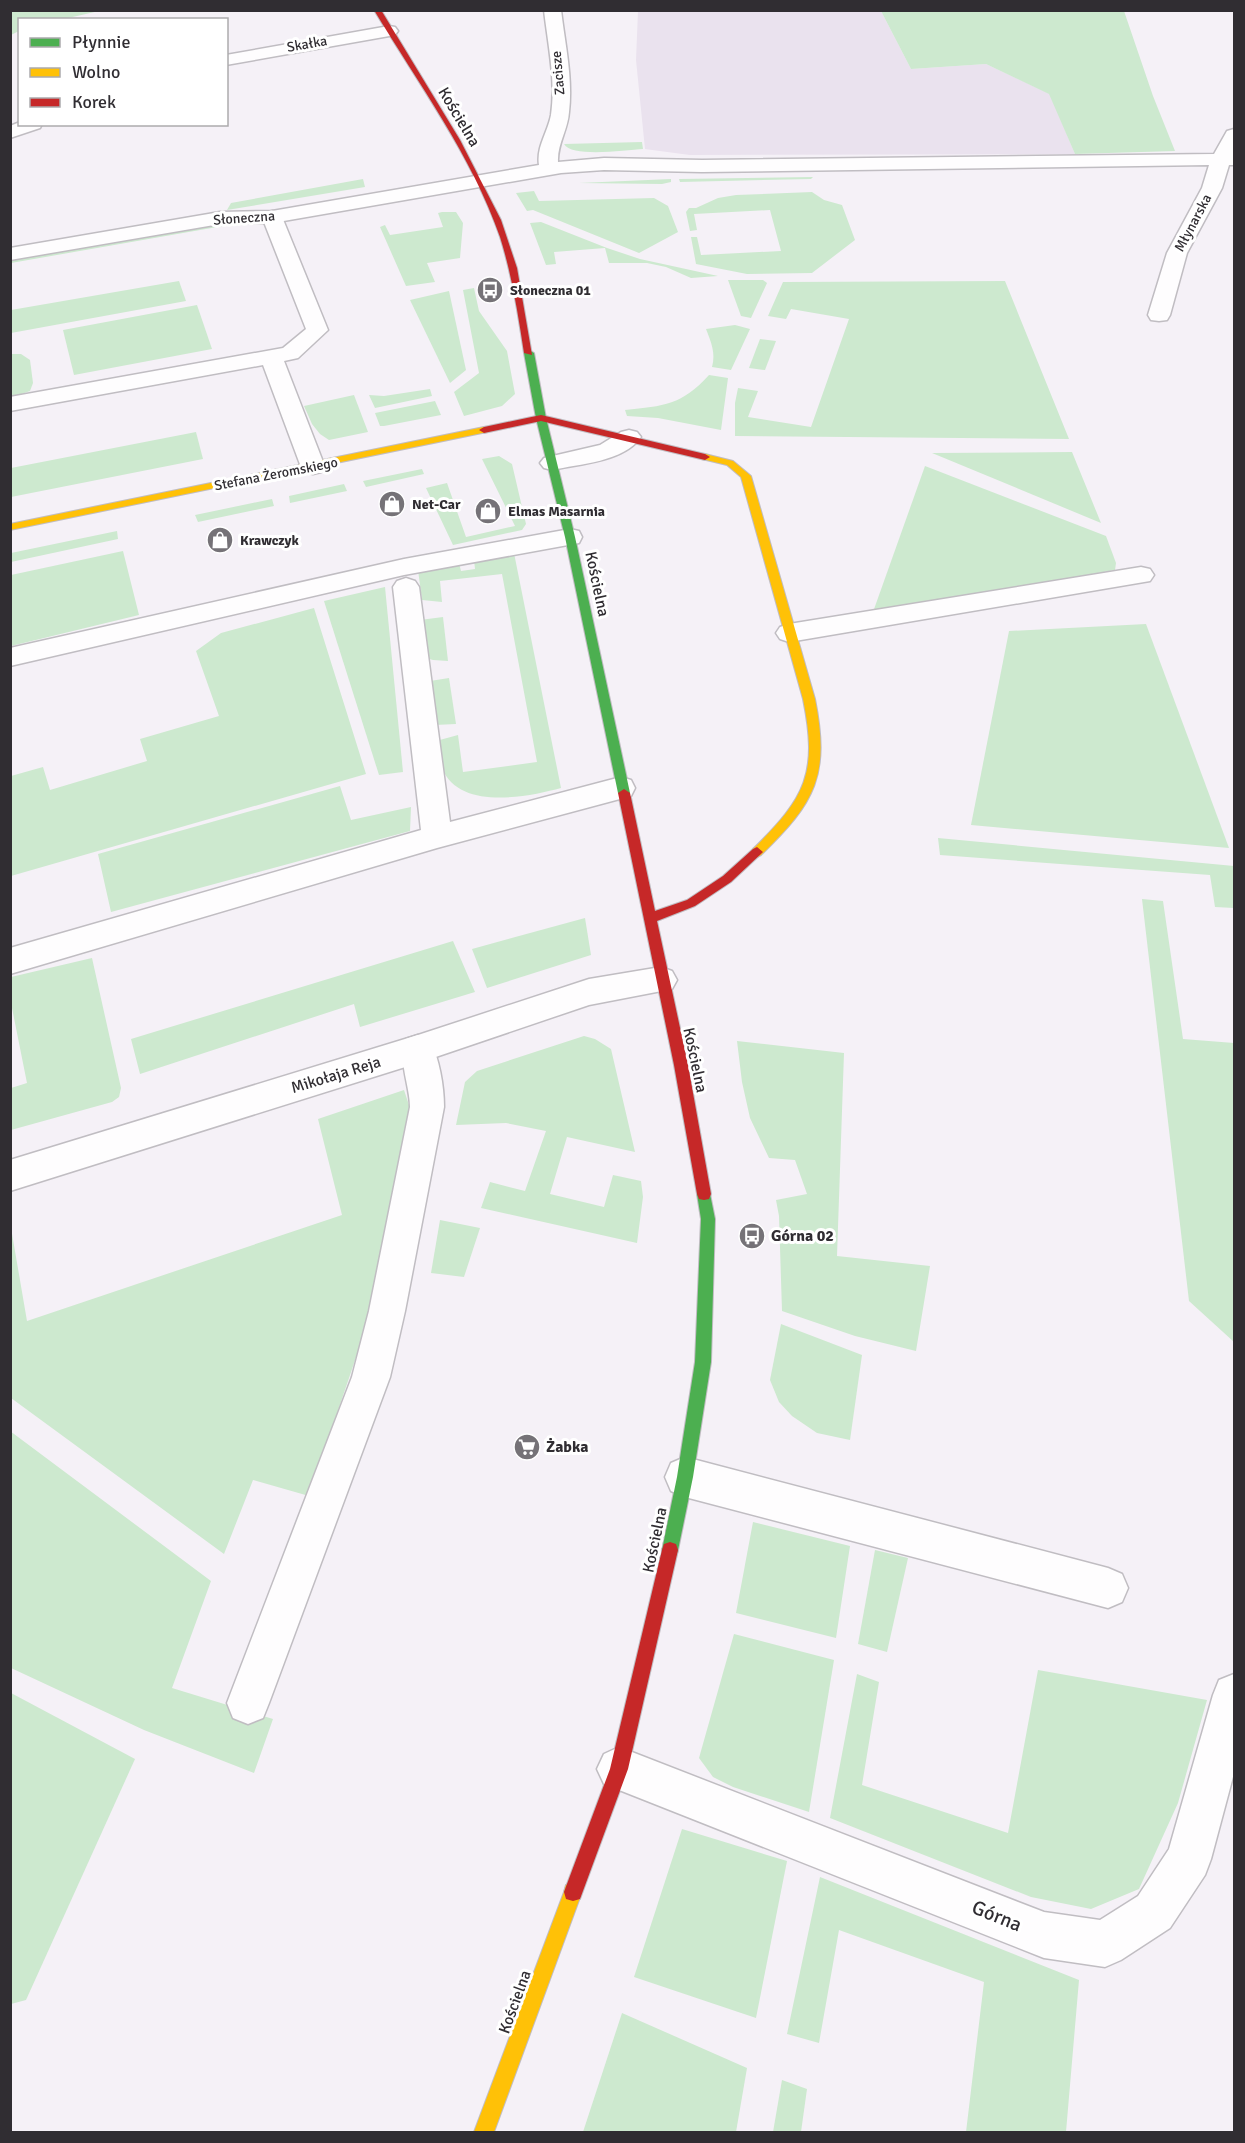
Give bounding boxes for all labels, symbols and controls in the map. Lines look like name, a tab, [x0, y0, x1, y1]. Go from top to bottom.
legend	[18, 18, 228, 126]
text: Płynnie	[72, 31, 130, 53]
street label: Skałka	[285, 32, 329, 56]
street label: Zacisze	[548, 50, 568, 96]
text: Wolno	[72, 61, 120, 83]
street label: Kościelna	[433, 83, 485, 151]
text: Korek	[72, 91, 116, 113]
street label: Młynarska	[1171, 191, 1215, 255]
street label: Słoneczna	[212, 207, 276, 229]
bus stop icon: Słoneczna 01	[475, 275, 505, 305]
place label: Słoneczna 01	[510, 282, 591, 299]
street label: Stefana Żeromskiego	[213, 454, 339, 494]
shop icon: Net-Car	[377, 489, 407, 519]
place label: Net-Car	[412, 496, 461, 513]
shop icon: Elmas Masarnia	[473, 496, 503, 526]
place label: Elmas Masarnia	[508, 503, 605, 520]
shop icon: Krawczyk	[205, 525, 235, 555]
place label: Krawczyk	[240, 532, 300, 549]
street label: Kościelna	[580, 550, 614, 618]
street label: Kościelna	[678, 1026, 712, 1094]
street label: Mikołaja Reja	[289, 1052, 383, 1098]
bus stop icon: Górna 02	[737, 1221, 767, 1251]
place label: Górna 02	[771, 1226, 834, 1246]
supermarket icon: Żabka	[512, 1432, 542, 1462]
place label: Żabka	[546, 1437, 588, 1457]
street label: Kościelna	[638, 1506, 672, 1574]
street label: Górna	[968, 1895, 1026, 1937]
street label: Kościelna	[494, 1967, 536, 2037]

